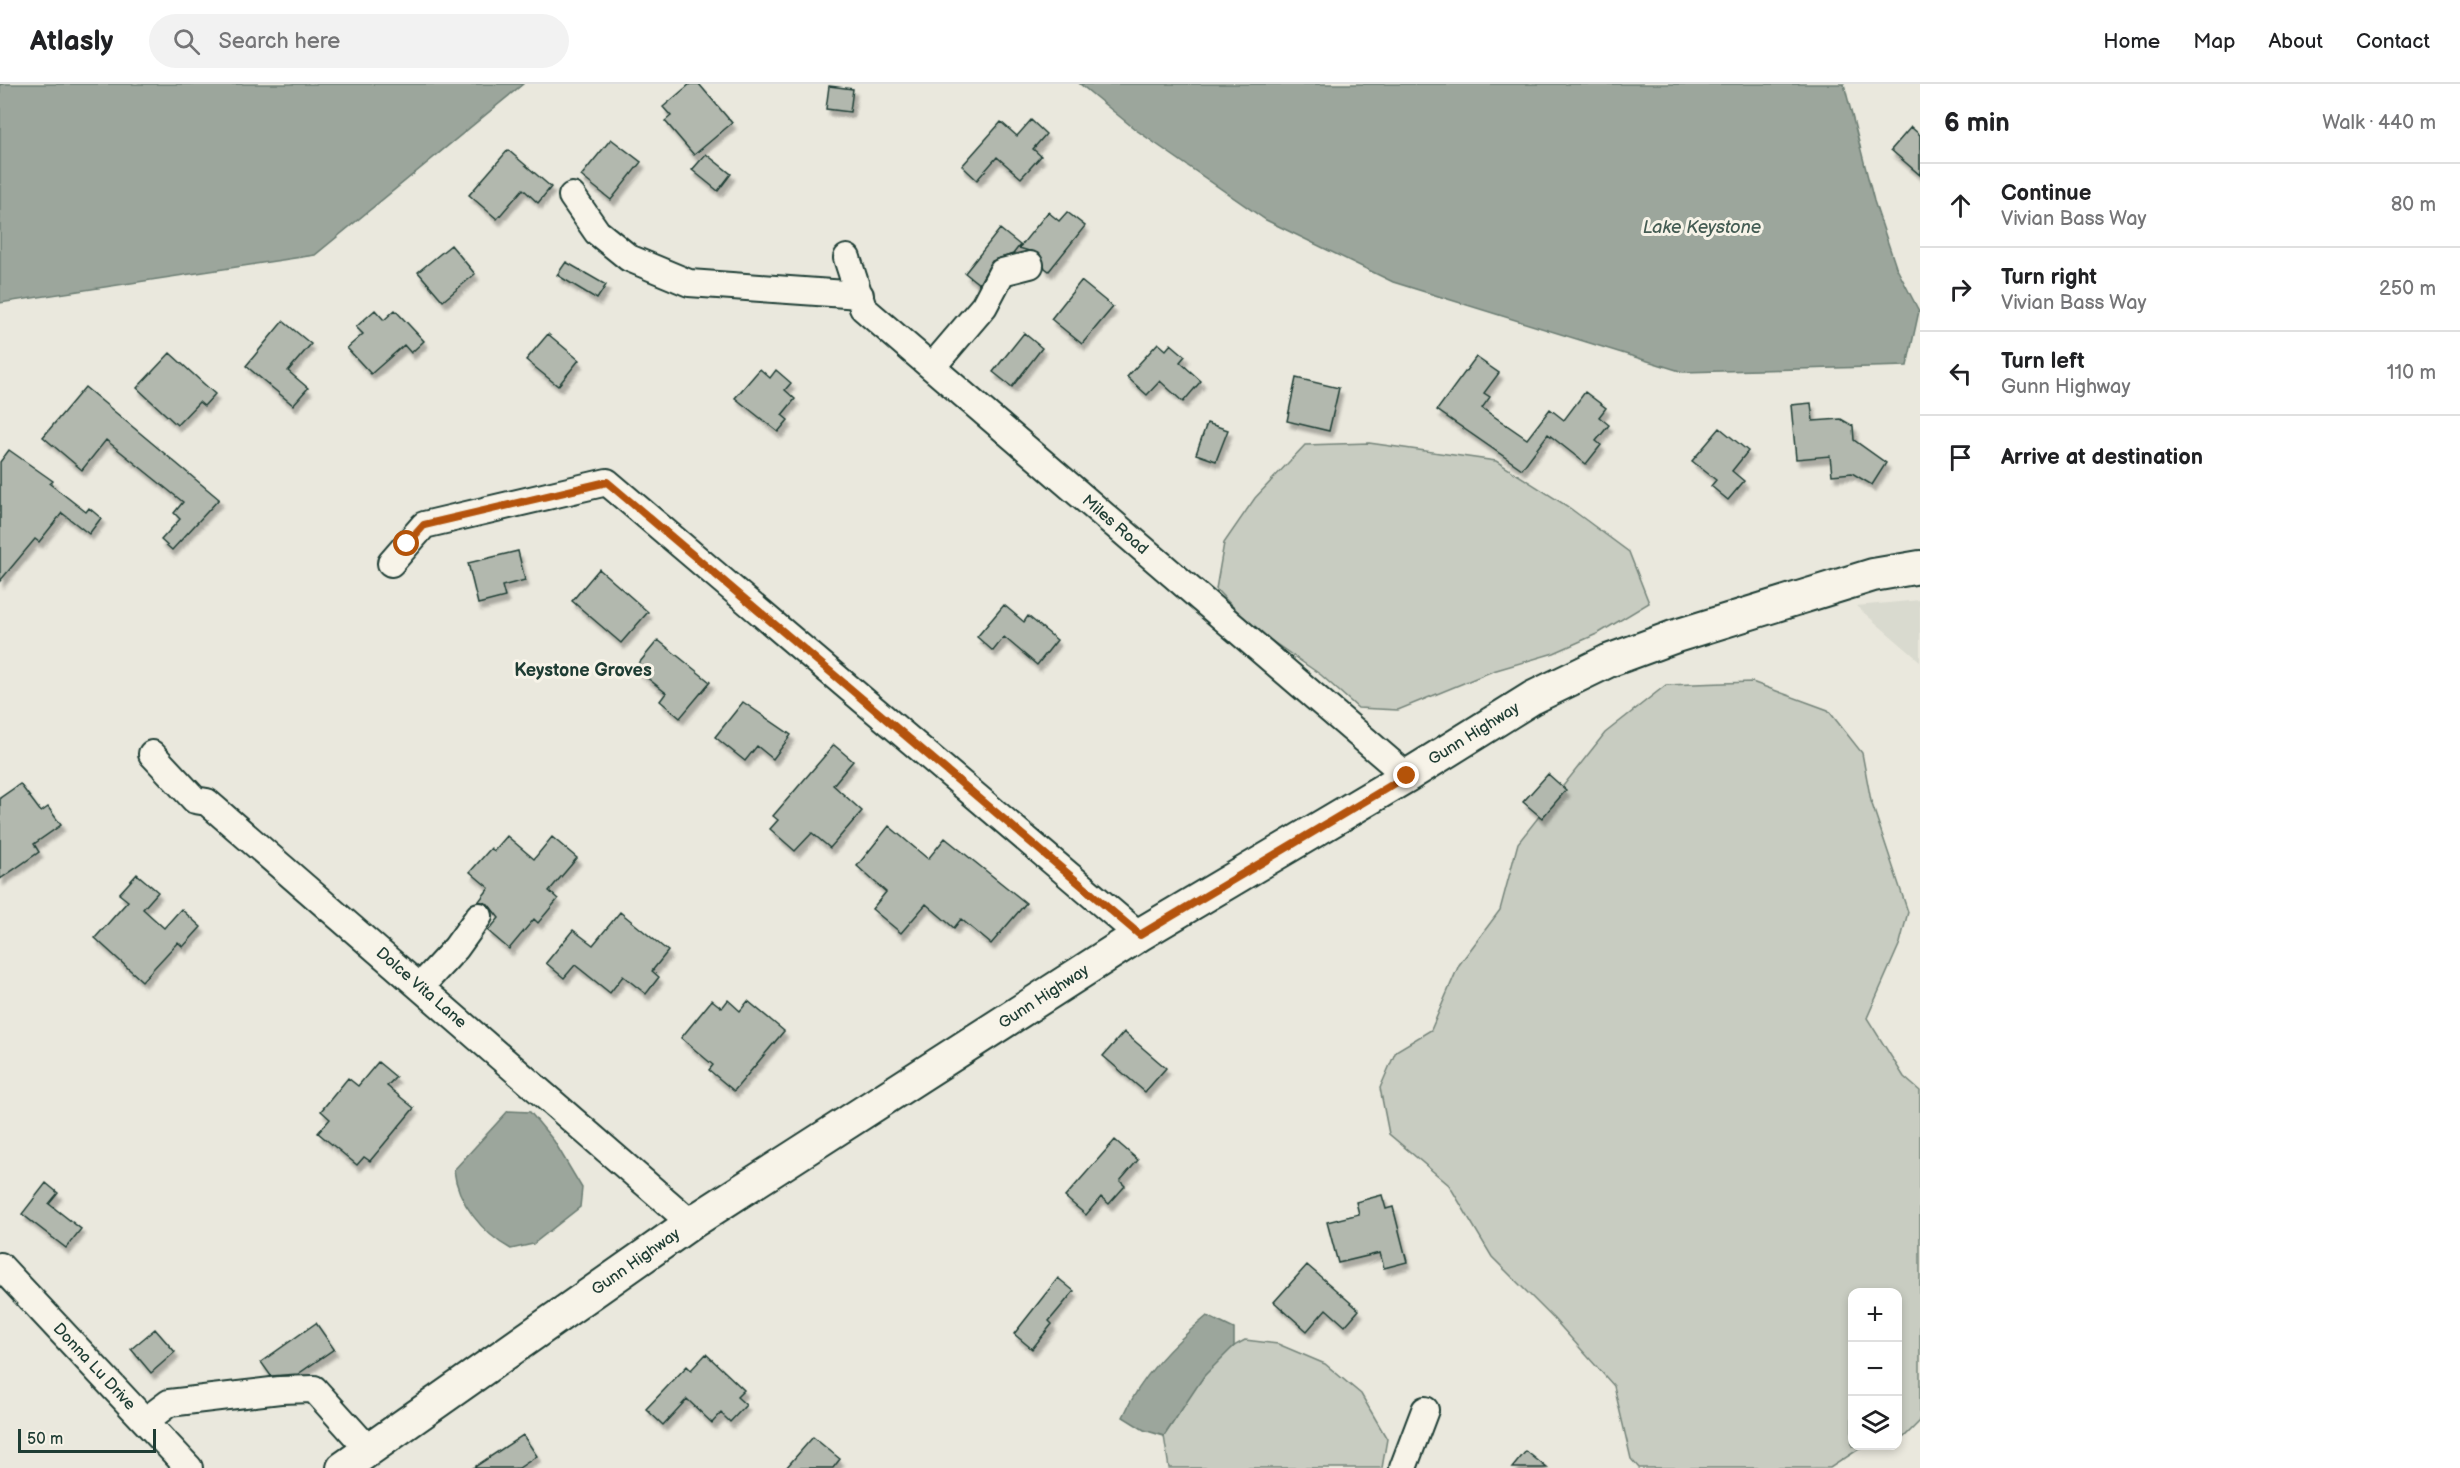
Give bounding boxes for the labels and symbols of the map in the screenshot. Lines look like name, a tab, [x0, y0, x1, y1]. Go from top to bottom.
water label: Lake Keystone	[1643, 217, 1761, 238]
street label: Miles Road	[1078, 491, 1152, 559]
route start	[393, 530, 419, 556]
district label: Keystone Groves	[514, 660, 652, 681]
street label: Gunn Highway	[1425, 698, 1524, 770]
route end	[1393, 762, 1419, 788]
street label: Dolce Vita Lane	[372, 944, 470, 1033]
street label: Gunn Highway	[995, 960, 1093, 1033]
street label: Gunn Highway	[588, 1224, 684, 1299]
street label: Donna Lu Drive	[49, 1320, 139, 1415]
scale bar	[18, 1426, 156, 1454]

